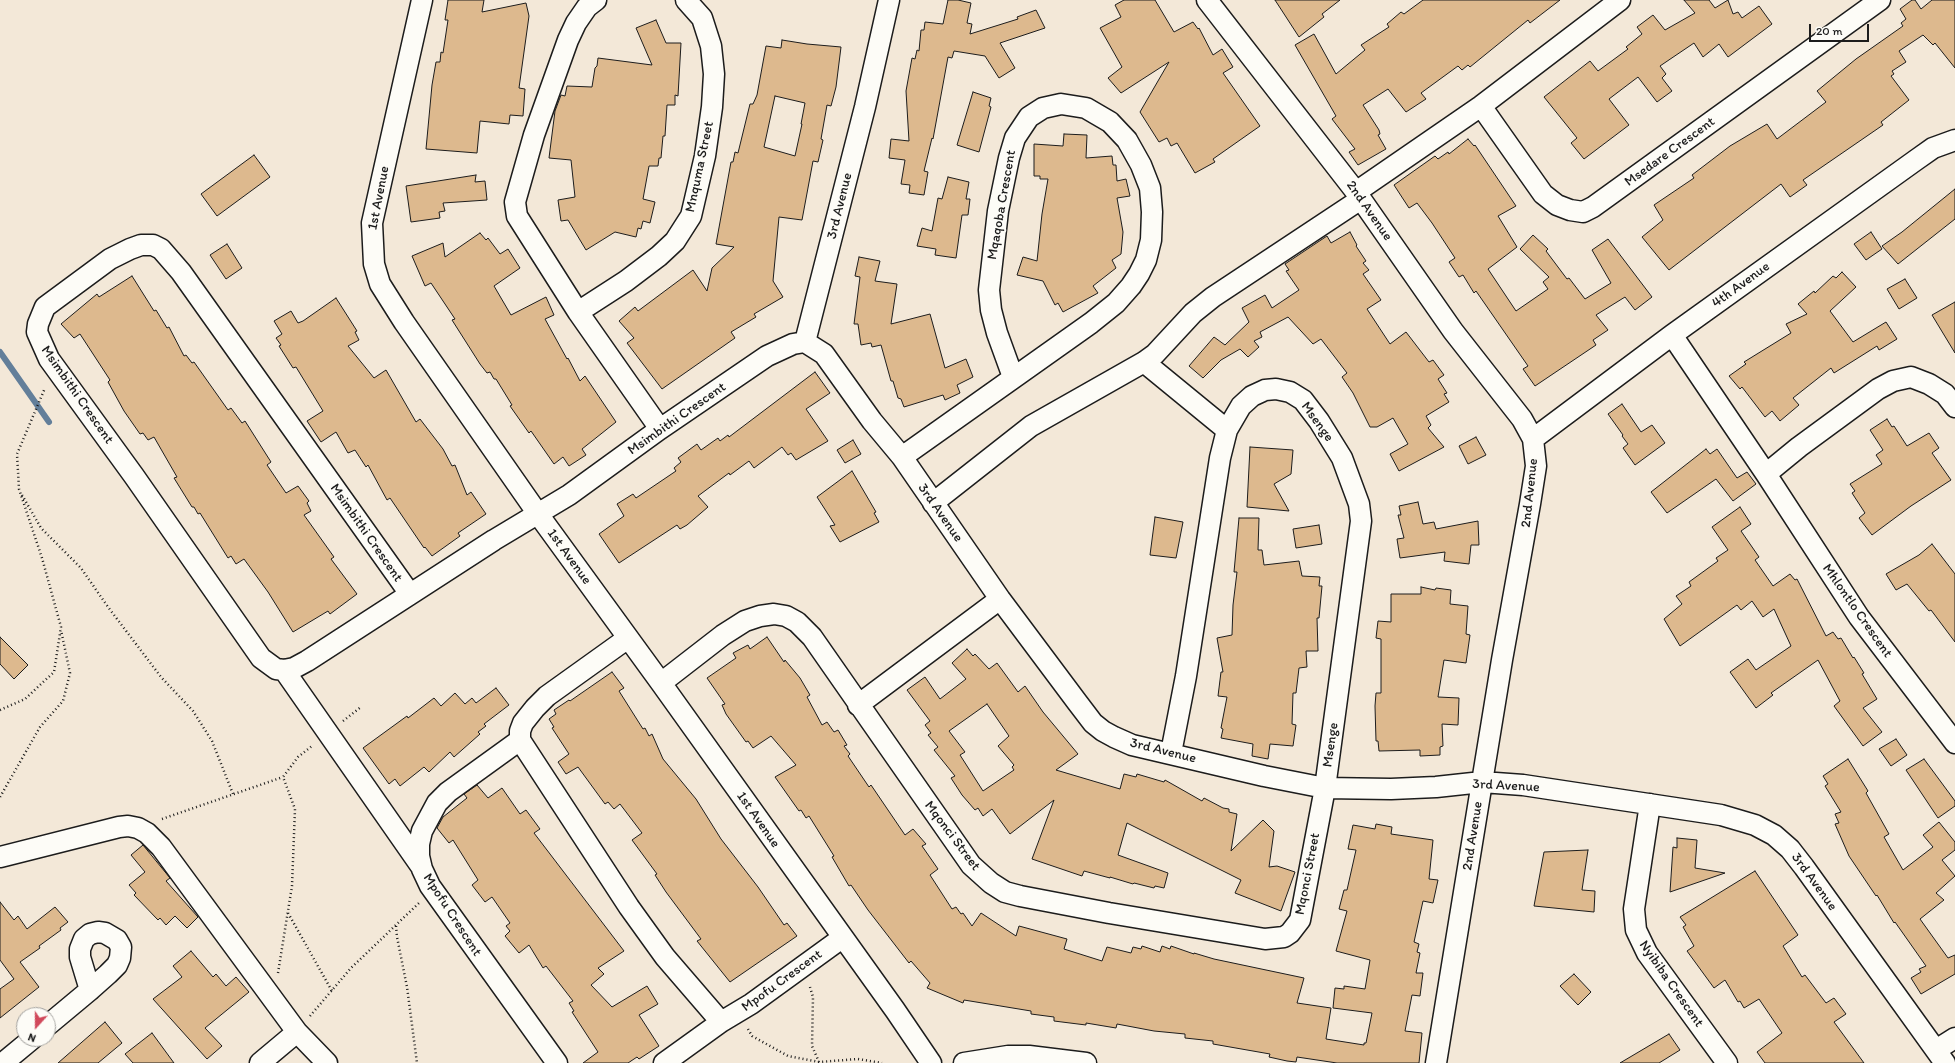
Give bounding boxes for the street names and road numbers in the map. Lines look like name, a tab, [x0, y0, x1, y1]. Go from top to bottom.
street label: Msedare Crescent	[1622, 114, 1718, 190]
street label: Mnquma Street	[682, 120, 718, 214]
street label: Mqaqoba Crescent	[984, 149, 1020, 261]
street label: 1st Avenue	[365, 165, 393, 231]
street label: 3rd Avenue	[824, 171, 856, 241]
street label: 2nd Avenue	[1342, 178, 1396, 244]
street label: 4th Avenue	[1709, 258, 1773, 312]
street label: Msimbithi Crescent	[37, 343, 117, 447]
street label: Msimbithi Crescent	[625, 379, 729, 459]
street label: Msenge	[1297, 399, 1337, 445]
street label: 2nd Avenue	[1518, 457, 1542, 529]
street label: 3rd Avenue	[914, 480, 966, 546]
street label: Msimbithi Crescent	[326, 481, 406, 585]
street label: 1st Avenue	[543, 526, 595, 588]
street label: Mhlontlo Crescent	[1818, 561, 1896, 661]
street label: Msenge	[1320, 721, 1342, 769]
street label: 3rd Avenue	[1128, 735, 1198, 767]
street label: 3rd Avenue	[1472, 776, 1540, 796]
street label: 1st Avenue	[733, 789, 783, 851]
street label: Mqonci Street	[920, 798, 984, 874]
street label: 2nd Avenue	[1459, 800, 1487, 872]
street label: Mqonci Street	[1292, 832, 1324, 916]
street label: 3rd Avenue	[1787, 850, 1841, 914]
street label: Mpofu Crescent	[419, 870, 485, 960]
street label: Nyibiba Crescent	[1635, 937, 1707, 1031]
street label: Mpofu Crescent	[738, 946, 826, 1016]

